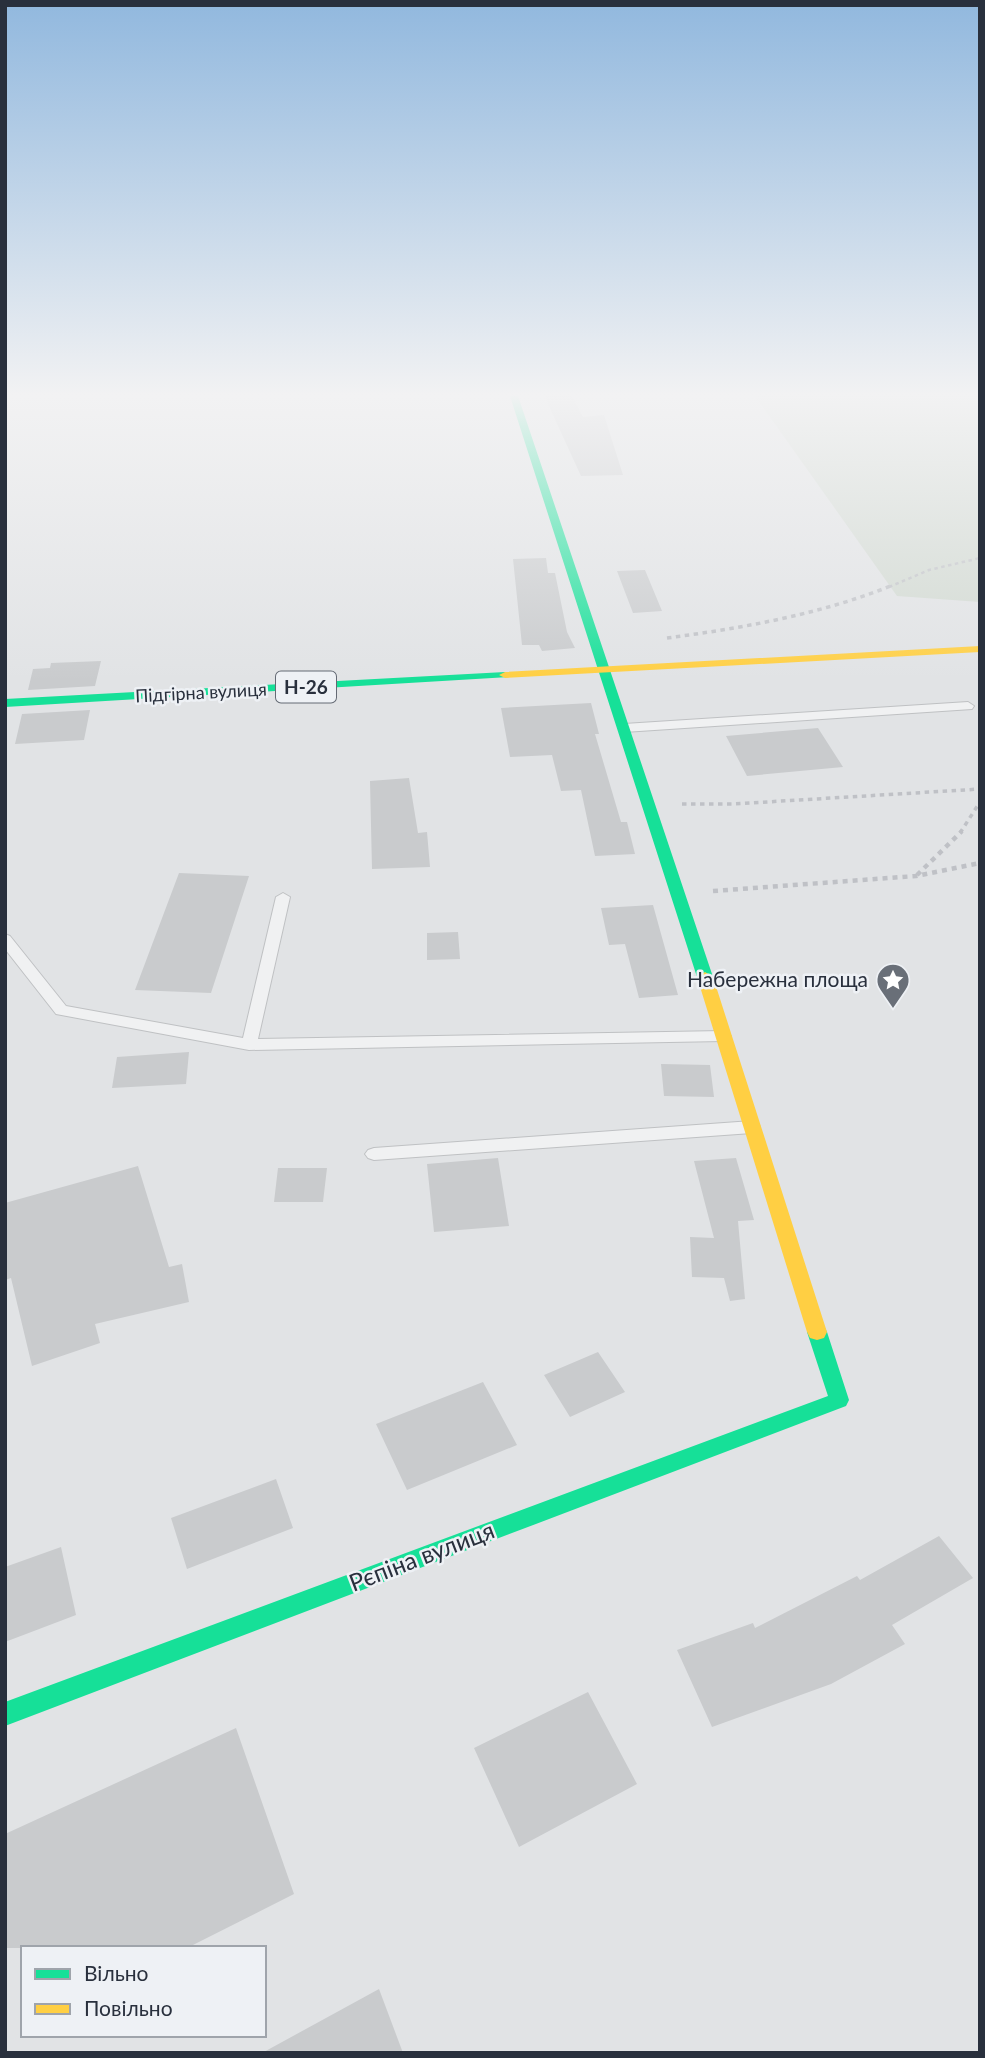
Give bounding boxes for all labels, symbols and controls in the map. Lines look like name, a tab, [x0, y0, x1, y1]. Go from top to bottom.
road number: Н-26	[276, 672, 336, 702]
street label: Підгірна вулиця	[135, 678, 267, 706]
place icon: Набережна площа	[874, 961, 912, 1010]
place label: Набережна площа	[687, 966, 868, 991]
street label: Рєпіна вулиця	[345, 1515, 498, 1597]
legend	[21, 1946, 266, 2037]
text: Вільно	[84, 1960, 149, 1985]
text: Повільно	[84, 1995, 173, 2020]

